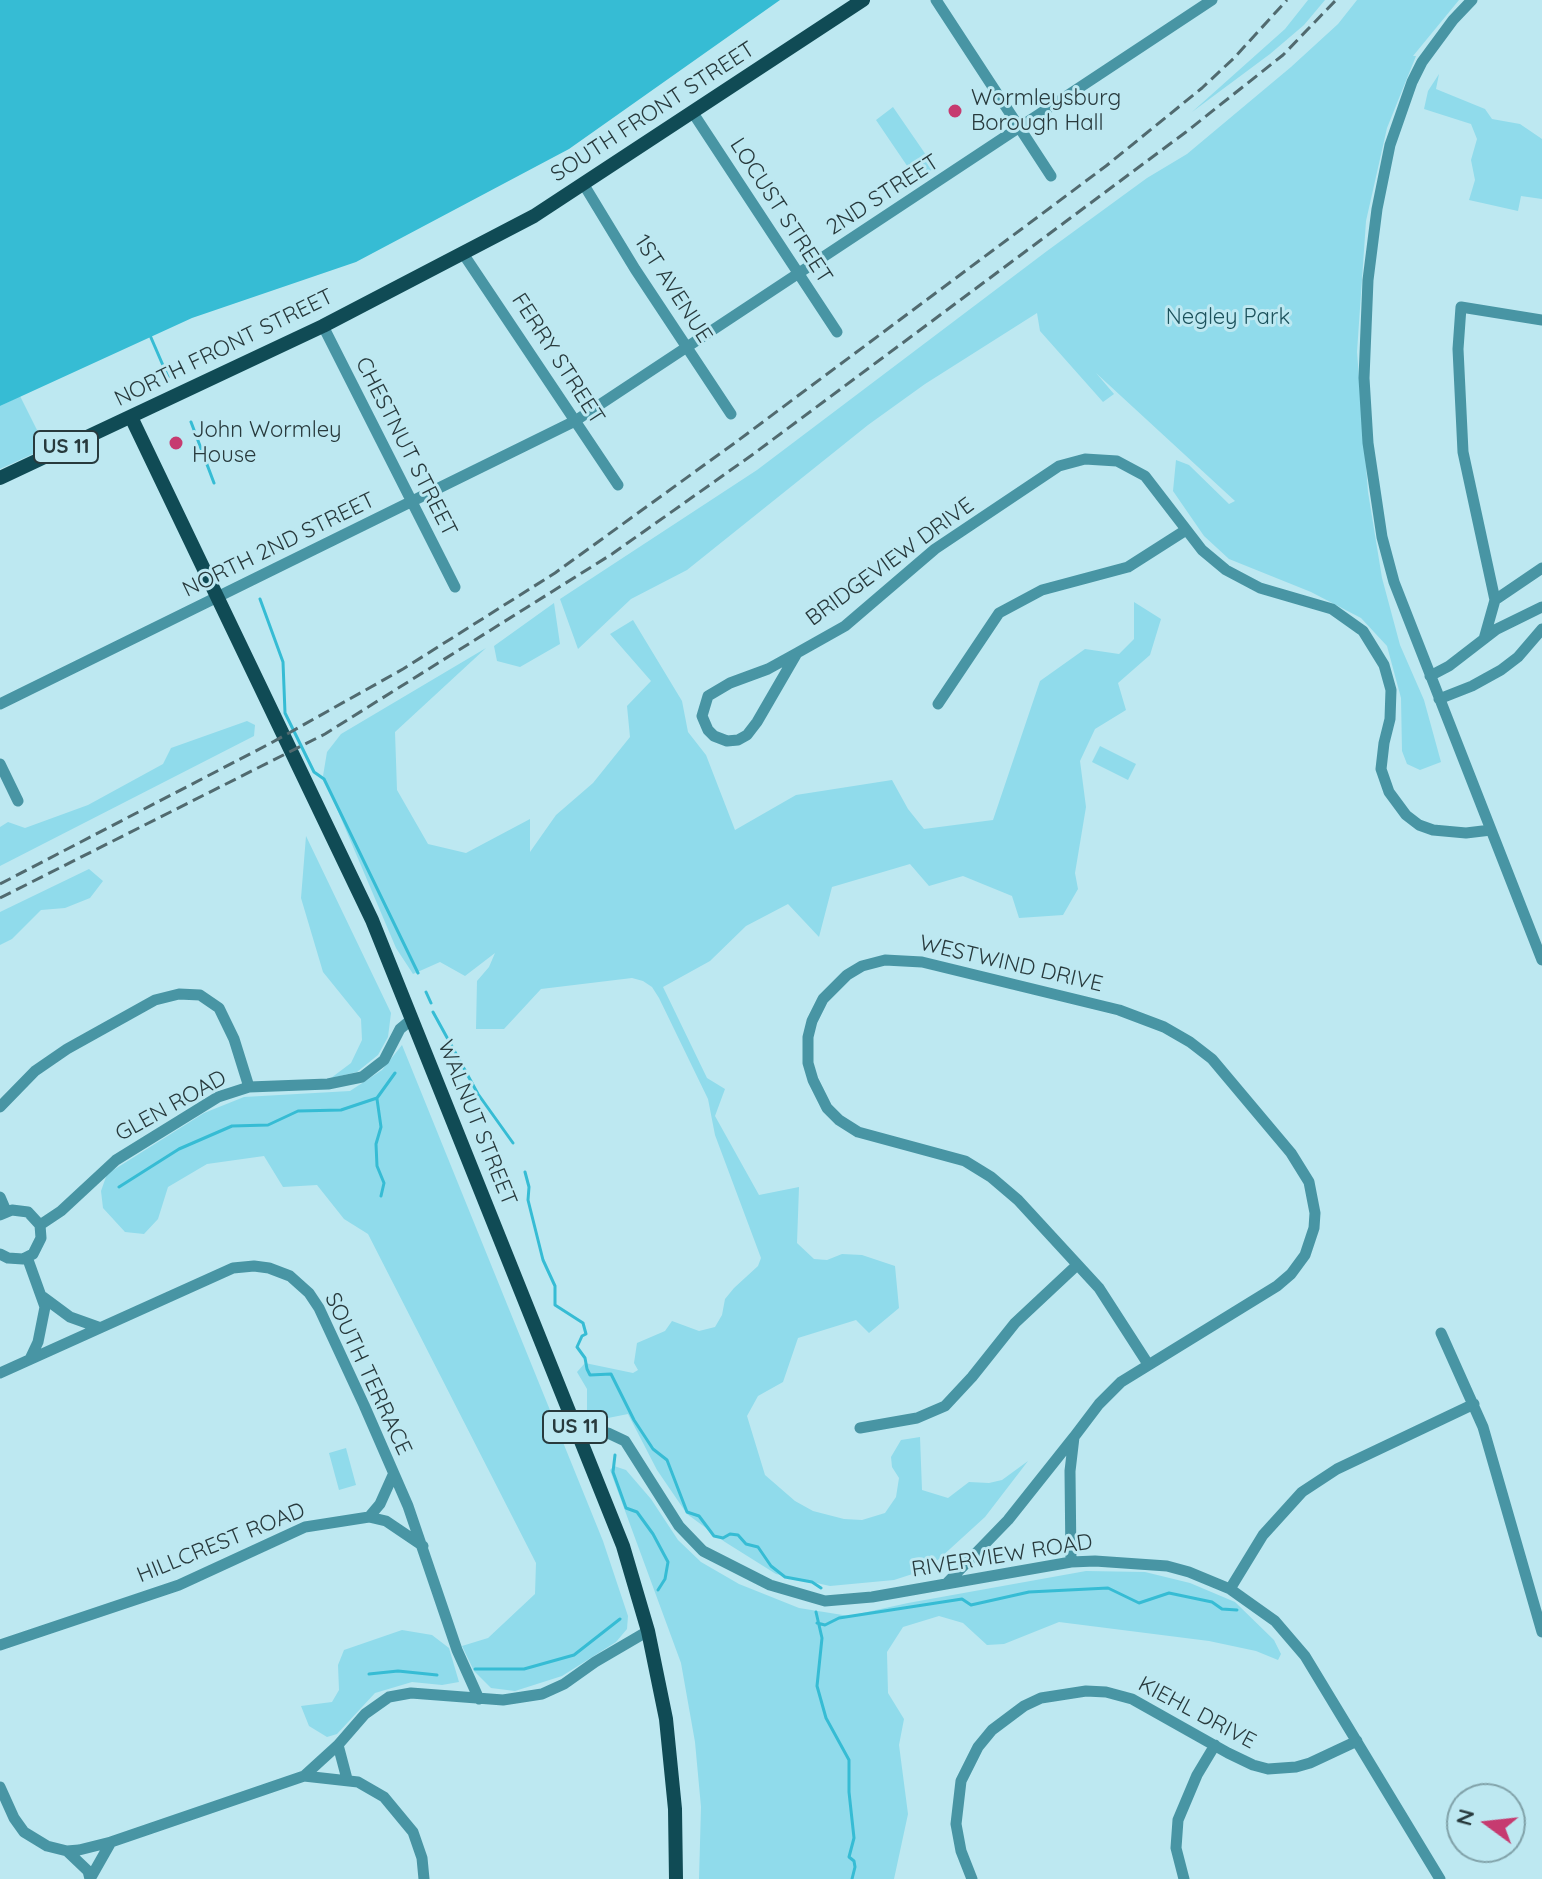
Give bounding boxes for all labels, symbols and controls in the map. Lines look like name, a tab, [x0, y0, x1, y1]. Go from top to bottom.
street label: SOUTH FRONT STREET	[546, 36, 760, 188]
place label: Wormleysburg Borough Hall	[971, 85, 1121, 136]
marker: Wormleysburg Borough Hall	[946, 102, 964, 120]
street label: LOCUST STREET	[724, 133, 838, 289]
street label: 2ND STREET	[822, 149, 944, 241]
street label: 1ST AVENUE	[628, 230, 718, 348]
street label: NORTH FRONT STREET	[110, 283, 338, 413]
street label: FERRY STREET	[506, 289, 610, 429]
park label: Negley Park	[1166, 304, 1290, 330]
street label: CHESTNUT STREET	[349, 353, 463, 541]
place label: John Wormley House	[192, 417, 341, 468]
road number: US 11	[34, 431, 98, 463]
marker: John Wormley House	[167, 434, 185, 452]
street label: NORTH 2ND STREET	[178, 487, 380, 603]
street label: BRIDGEVIEW DRIVE	[801, 492, 979, 632]
street label: WESTWIND DRIVE	[917, 930, 1105, 998]
street label: WALNUT STREET	[432, 1036, 522, 1210]
street label: GLEN ROAD	[111, 1065, 231, 1147]
street label: SOUTH TERRACE	[319, 1289, 417, 1459]
road number: US 11	[543, 1411, 607, 1443]
street label: HILLCREST ROAD	[133, 1497, 309, 1589]
street label: RIVERVIEW ROAD	[910, 1529, 1094, 1583]
street label: KIEHL DRIVE	[1134, 1671, 1260, 1755]
north arrow	[1446, 1783, 1526, 1863]
text: N	[1449, 1806, 1480, 1829]

